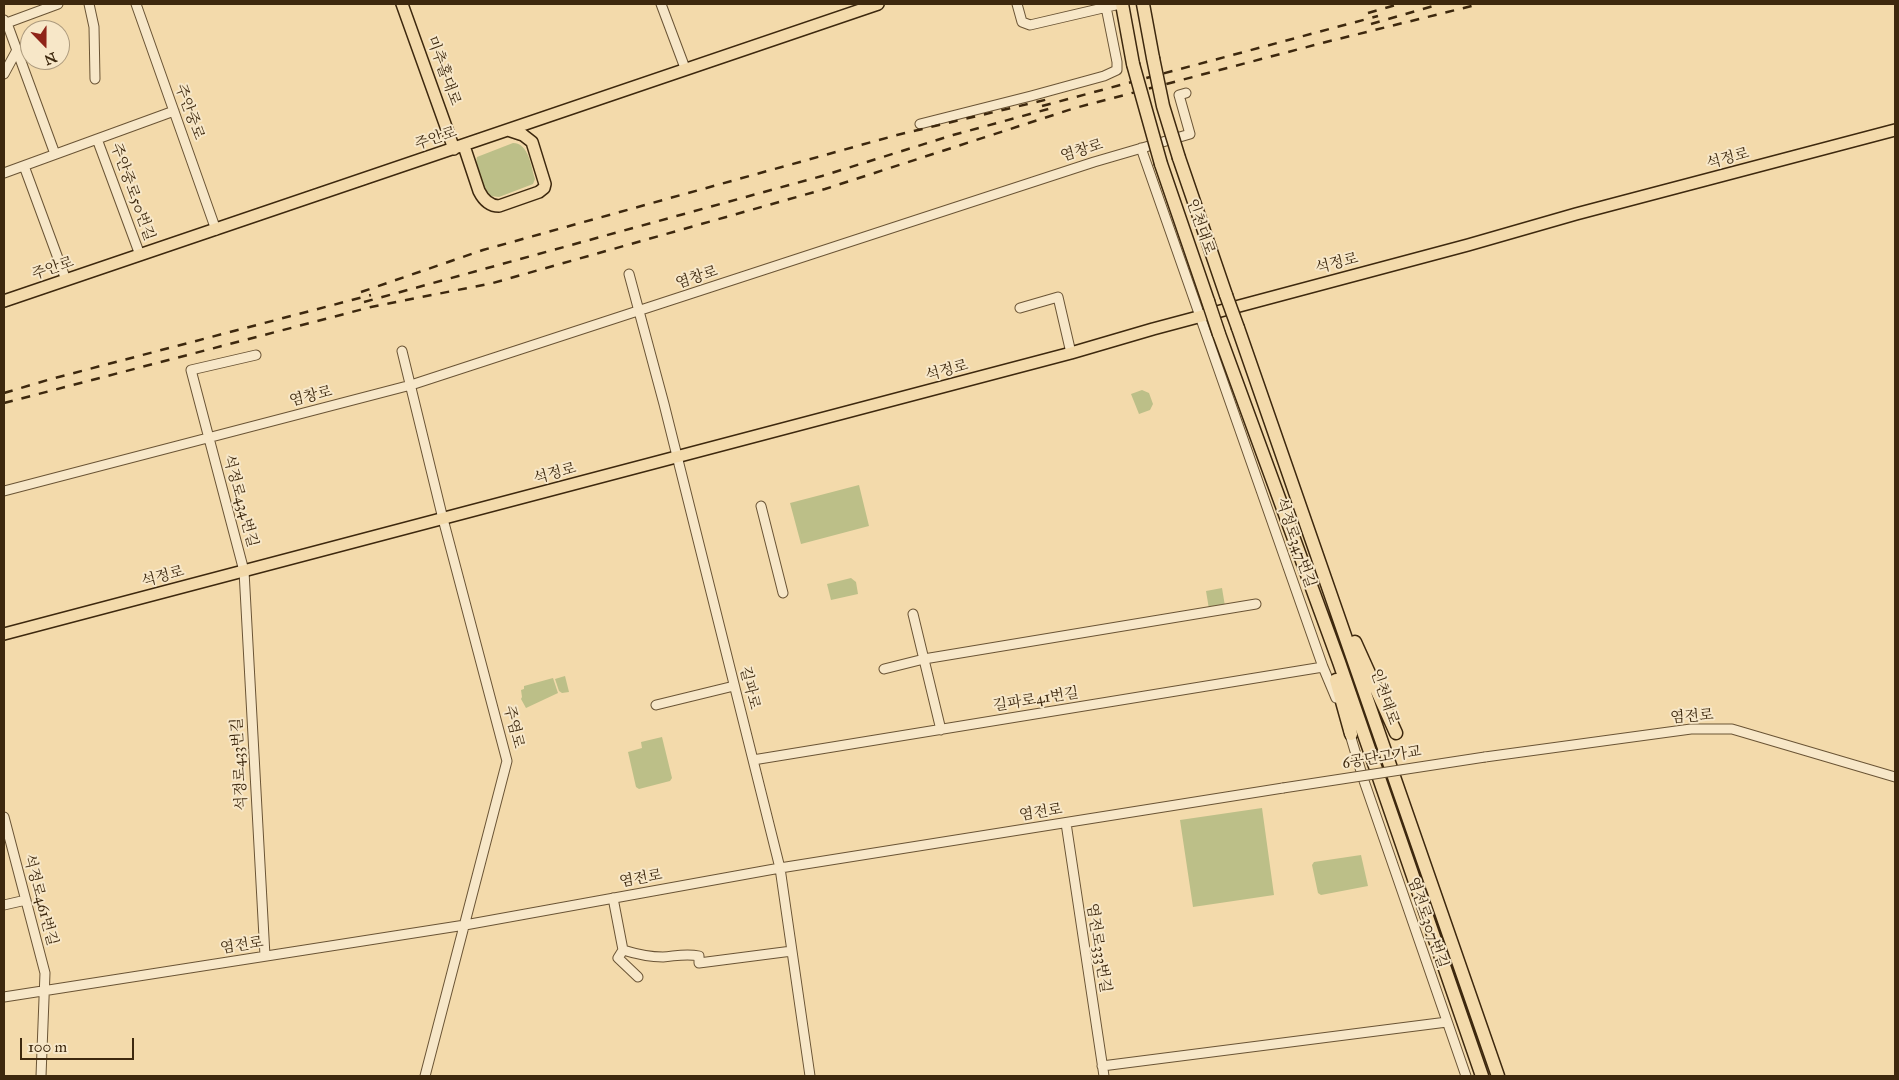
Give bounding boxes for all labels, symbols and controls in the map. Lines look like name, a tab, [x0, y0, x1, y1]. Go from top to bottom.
north arrow	[20, 20, 70, 70]
street label: 미추홀대로	[422, 34, 464, 108]
text: N	[42, 48, 59, 69]
street label: 주안중로	[171, 82, 207, 142]
street label: 주안로	[413, 123, 459, 155]
street label: 염창로	[1059, 136, 1105, 166]
street label: 주안중로50번길	[106, 141, 158, 243]
street label: 석정로	[1705, 145, 1751, 173]
street label: 인천대로	[1182, 197, 1218, 257]
street label: 석정로	[1314, 250, 1360, 278]
street label: 주안로	[30, 253, 76, 285]
street label: 염창로	[674, 263, 720, 293]
street label: 석정로	[924, 357, 970, 385]
street label: 염창로	[288, 383, 334, 411]
street label: 석정로434번길	[219, 453, 261, 549]
street label: 석정로	[532, 460, 578, 488]
street label: 석정로347번길	[1271, 496, 1319, 590]
street label: 석정로	[140, 563, 186, 591]
street label: 길파로	[735, 665, 763, 711]
street label: 인천대로	[1366, 667, 1402, 727]
street label: 길파로41번길	[992, 684, 1080, 716]
street label: 주염로	[499, 704, 527, 750]
street label: 염전로	[1670, 707, 1714, 727]
street label: 석정로433번길	[229, 717, 251, 811]
street label: 6공단고가교	[1341, 743, 1423, 773]
street label: 염전로	[1018, 801, 1064, 825]
street label: 석정로461번길	[19, 852, 61, 948]
street label: 염전로	[618, 866, 664, 892]
street label: 염전로307번길	[1403, 875, 1451, 971]
street label: 염전로333번길	[1082, 902, 1114, 994]
street label: 염전로	[219, 934, 265, 958]
scale bar	[22, 1028, 136, 1060]
text: 100 m	[28, 1038, 67, 1056]

